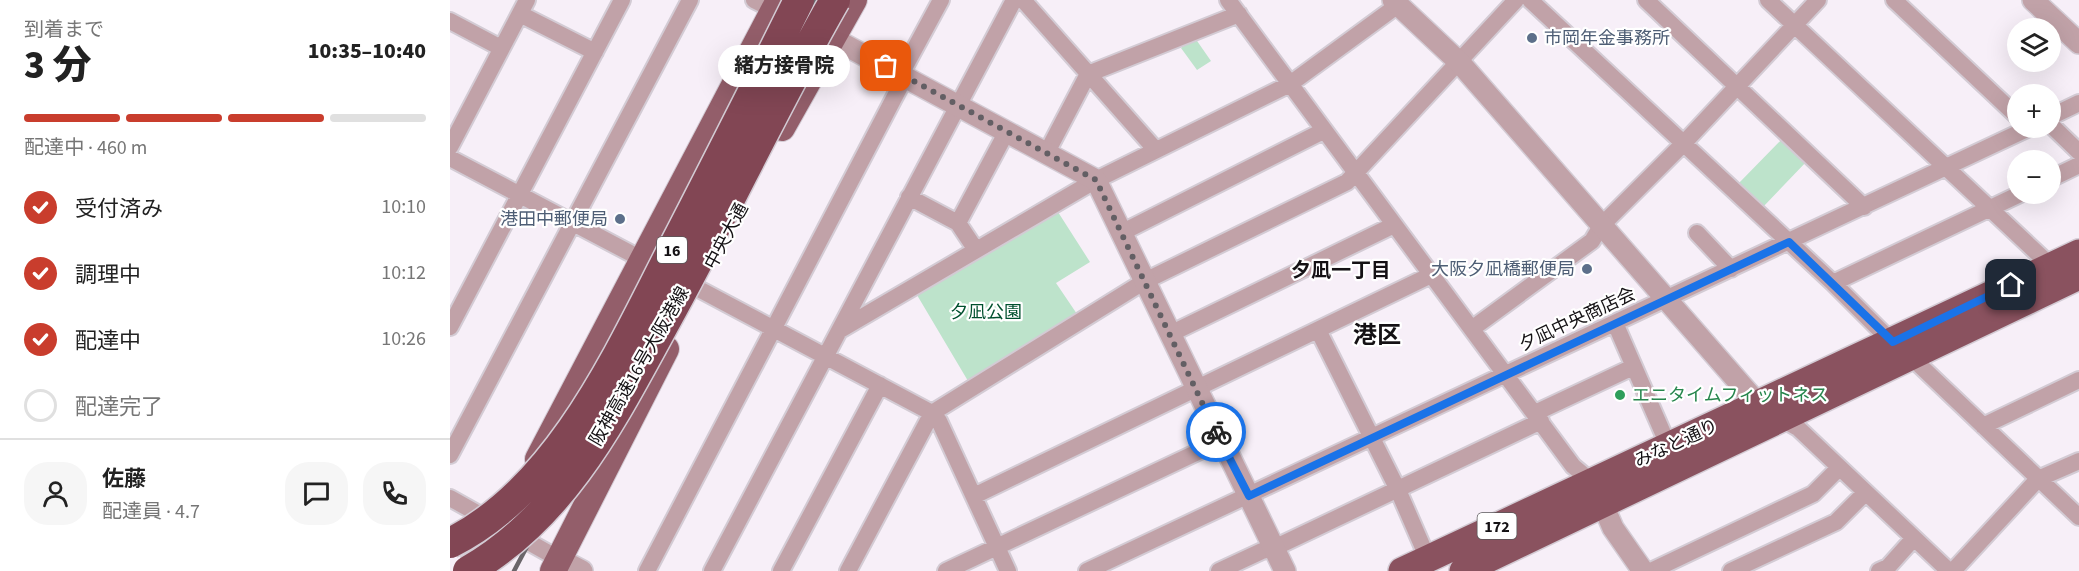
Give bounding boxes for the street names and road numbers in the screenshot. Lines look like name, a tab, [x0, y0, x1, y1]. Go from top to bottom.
street label: 中央大通	[699, 199, 754, 274]
road number: 16	[657, 237, 687, 263]
street label: 夕凪中央商店会	[1515, 281, 1640, 357]
street label: 阪神高速16号大阪港線	[584, 282, 695, 450]
street label: みなと通り	[1630, 413, 1722, 474]
road number: 172	[1478, 513, 1516, 539]

